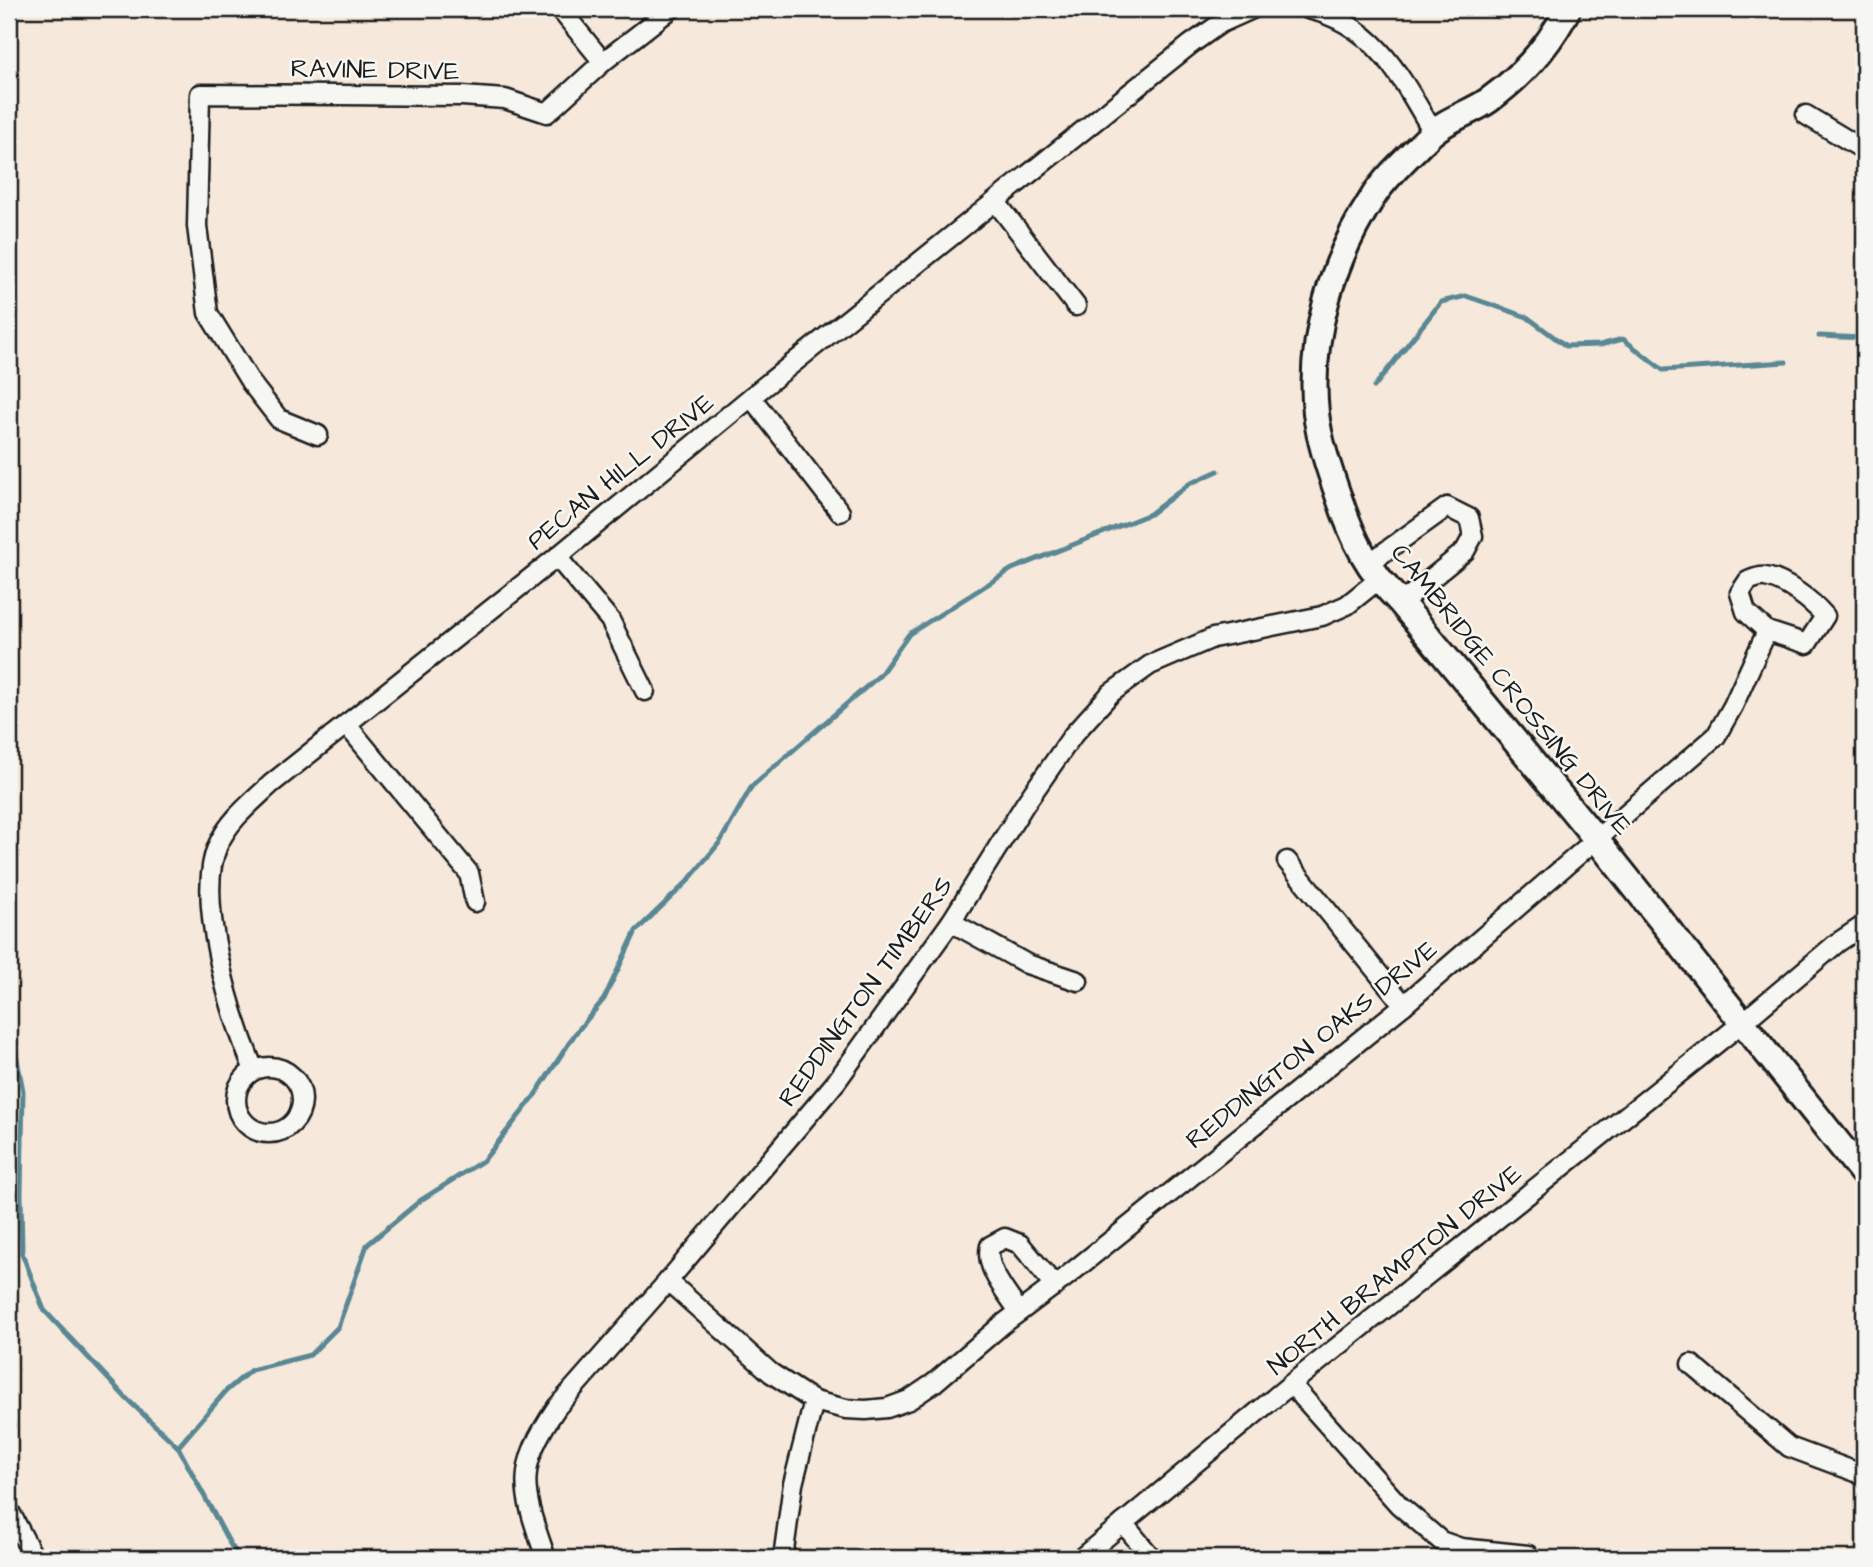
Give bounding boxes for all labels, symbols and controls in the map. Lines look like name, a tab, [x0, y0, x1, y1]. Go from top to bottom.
street label: RAVINE DRIVE	[290, 51, 460, 89]
street label: PECAN HILL DRIVE	[520, 385, 722, 558]
street label: CAMBRIDGE CROSSING DRIVE	[1382, 536, 1640, 843]
street label: REDDINGTON TIMBERS	[770, 869, 962, 1114]
street label: REDDINGTON OAKS DRIVE	[1178, 932, 1445, 1158]
street label: NORTH BRAMPTON DRIVE	[1260, 1156, 1529, 1384]

